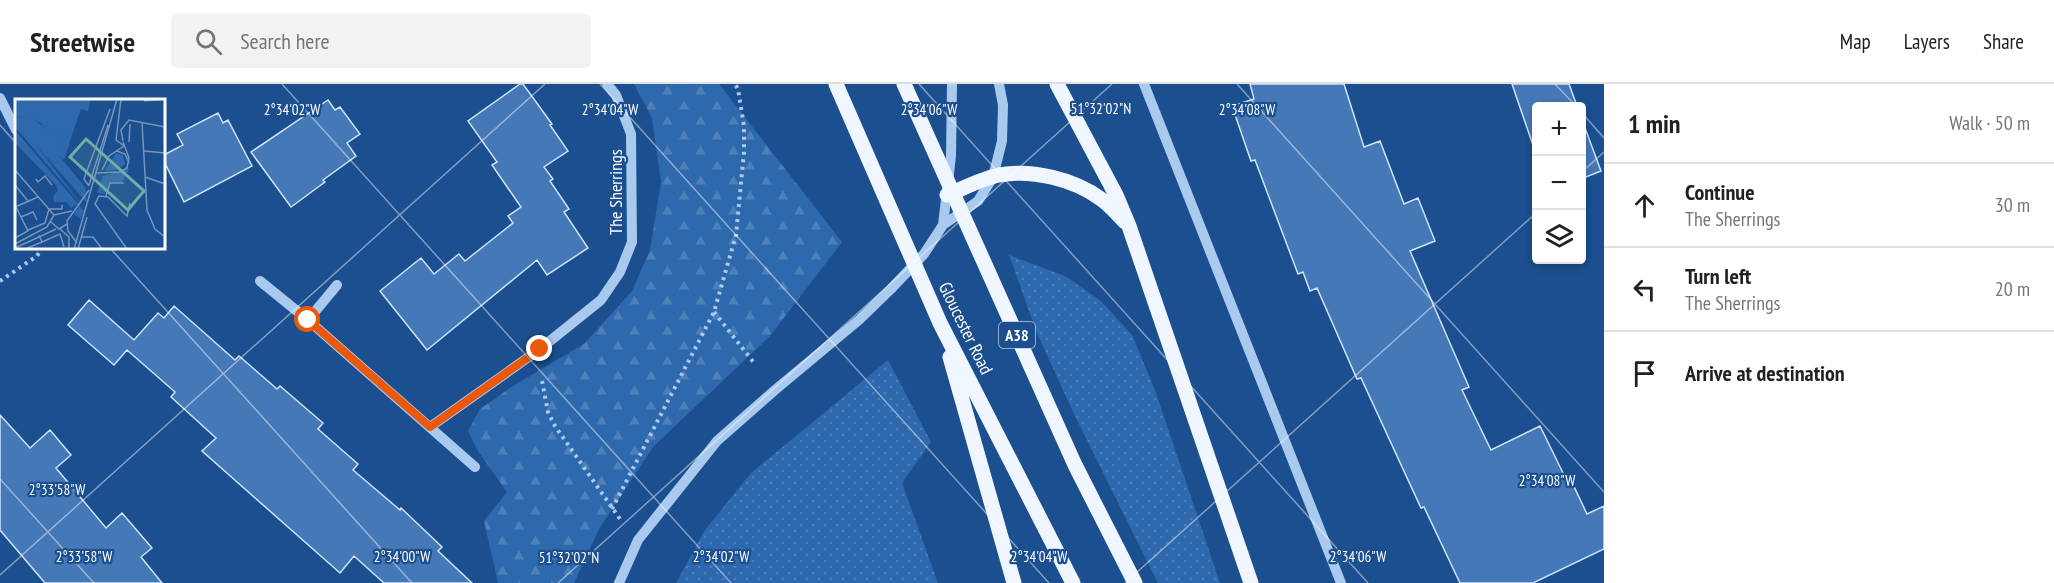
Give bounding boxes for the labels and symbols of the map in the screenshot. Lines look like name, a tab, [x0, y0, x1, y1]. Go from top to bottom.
inset map	[15, 99, 165, 249]
text: 51°32'02"N	[1071, 99, 1131, 118]
text: 2°34'02"W	[264, 100, 320, 119]
text: 2°34'04"W	[582, 100, 638, 119]
text: 2°34'06"W	[901, 100, 957, 119]
text: 2°34'08"W	[1219, 100, 1275, 119]
street label: The Sherrings	[604, 149, 627, 235]
street label: Gloucester Road	[934, 278, 998, 378]
route start	[294, 306, 320, 332]
road number: A38	[999, 322, 1035, 348]
route end	[526, 335, 552, 361]
text: 2°34'08"W	[1519, 471, 1575, 490]
text: 2°33'58"W	[29, 480, 85, 499]
text: 2°33'58"W	[56, 547, 112, 566]
text: 2°34'00"W	[374, 547, 430, 566]
text: 2°34'02"W	[693, 547, 749, 566]
text: 2°34'04"W	[1011, 547, 1067, 566]
text: 2°34'06"W	[1330, 547, 1386, 566]
text: 51°32'02"N	[539, 548, 599, 567]

